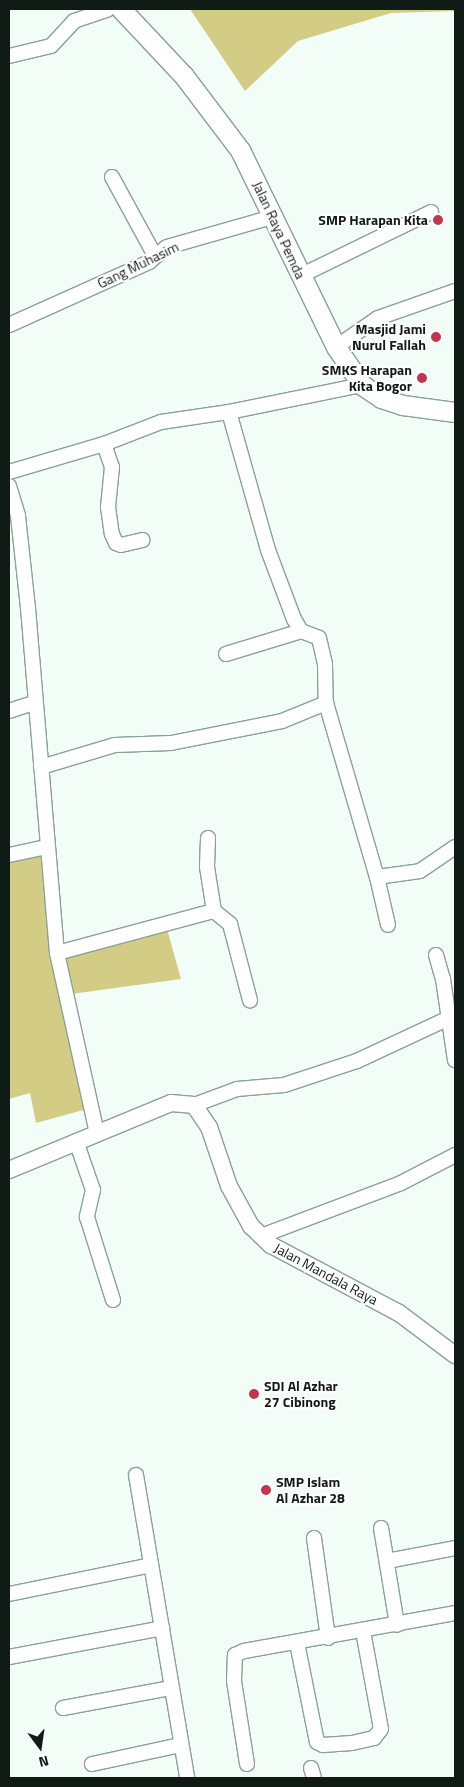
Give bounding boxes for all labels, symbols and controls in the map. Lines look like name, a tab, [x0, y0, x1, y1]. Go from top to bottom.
street label: Jalan Raya Pemda	[249, 179, 309, 281]
place label: SMP Harapan Kita	[318, 212, 428, 228]
marker: SMP Harapan Kita	[432, 214, 444, 226]
street label: Gang Muhasim	[95, 238, 181, 292]
place label: Masjid Jami Nurul Fallah	[352, 321, 426, 354]
marker: Masjid Jami Nurul Fallah	[430, 331, 442, 343]
place label: SMKS Harapan Kita Bogor	[322, 362, 412, 394]
marker: SMKS Harapan Kita Bogor	[416, 372, 428, 384]
street label: Jalan Mandala Raya	[271, 1240, 381, 1308]
place label: SDI Al Azhar 27 Cibinong	[264, 1378, 338, 1410]
marker: SDI Al Azhar 27 Cibinong	[248, 1388, 260, 1400]
place label: SMP Islam Al Azhar 28	[276, 1474, 345, 1506]
marker: SMP Islam Al Azhar 28	[260, 1484, 272, 1496]
north arrow	[15, 1722, 65, 1772]
text: N	[37, 1751, 51, 1773]

